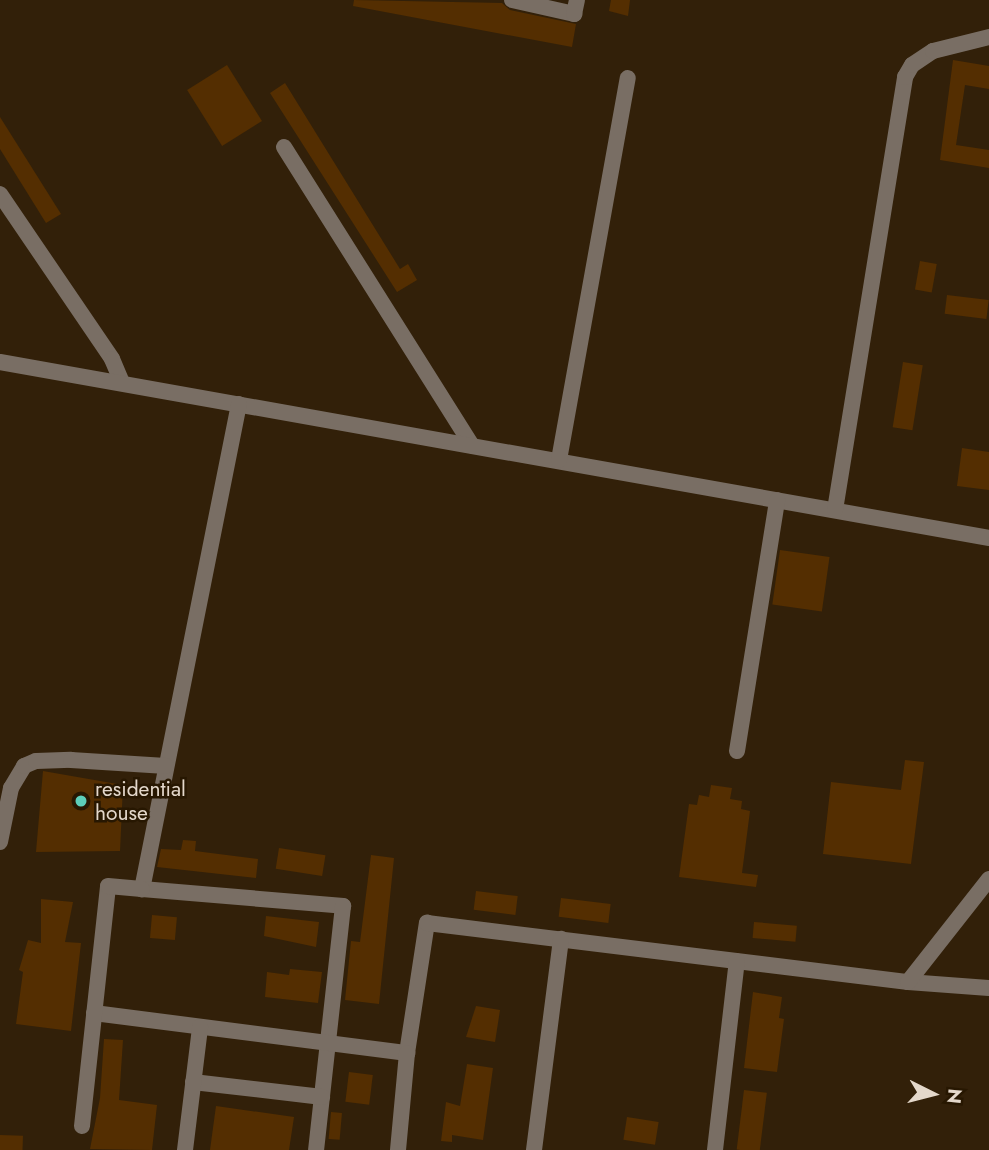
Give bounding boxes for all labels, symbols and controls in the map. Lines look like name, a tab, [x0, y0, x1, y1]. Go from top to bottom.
place label: residential house	[95, 776, 186, 826]
marker: residential house	[73, 793, 89, 809]
north arrow	[898, 1059, 968, 1129]
text: N	[940, 1087, 969, 1105]

